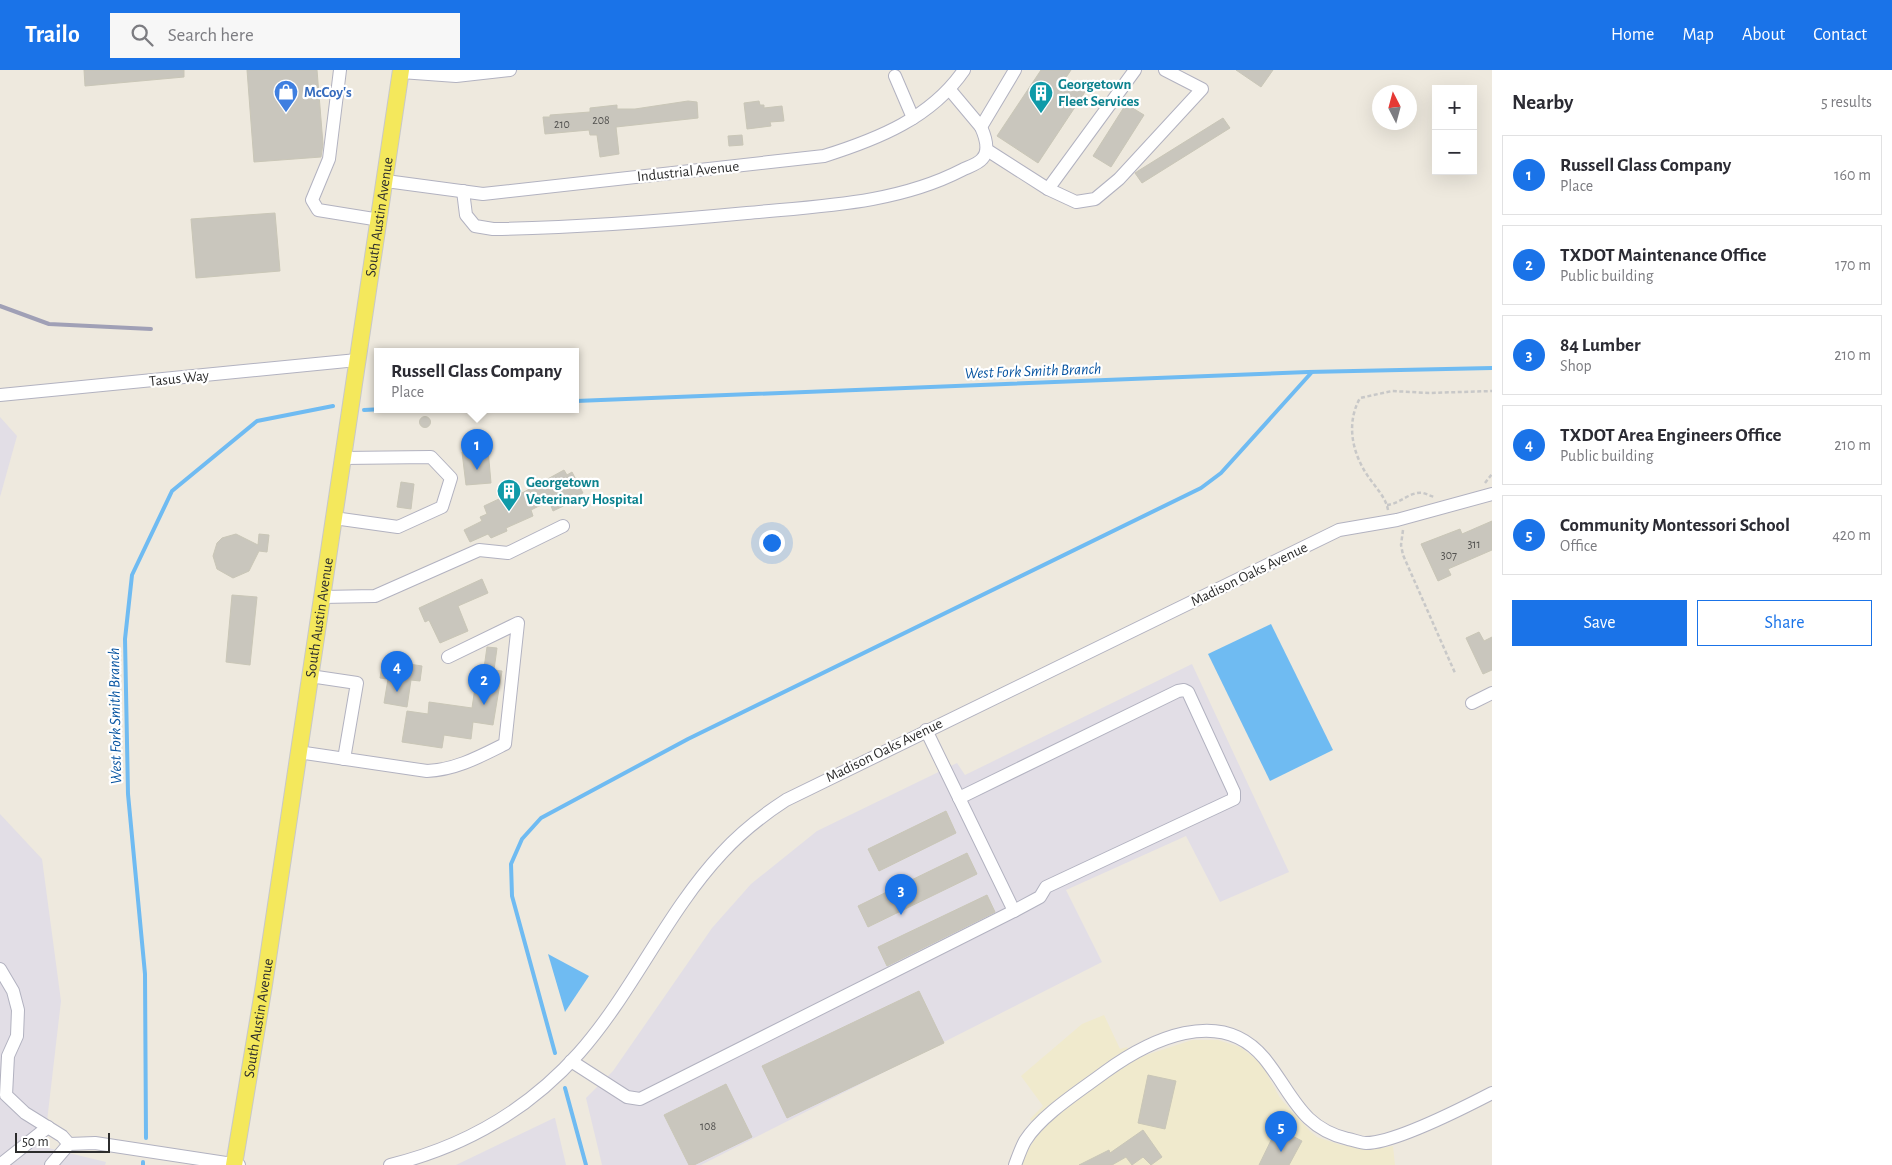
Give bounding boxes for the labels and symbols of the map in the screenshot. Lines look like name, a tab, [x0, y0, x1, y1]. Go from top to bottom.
place label: Georgetown Fleet Services	[1058, 77, 1139, 109]
shop icon: McCoy's	[273, 79, 299, 113]
building icon: Georgetown Fleet Services	[1028, 80, 1054, 114]
place label: McCoy's	[304, 85, 352, 100]
north arrow	[1372, 85, 1417, 130]
house number: 208	[592, 114, 610, 126]
house number: 210	[554, 118, 570, 130]
street label: South Austin Avenue	[363, 156, 396, 278]
street label: Industrial Avenue	[636, 159, 740, 184]
water label: West Fork Smith Branch	[964, 361, 1102, 381]
street label: Tasus Way	[148, 368, 210, 389]
pin: 1	[461, 429, 493, 470]
place label: Georgetown Veterinary Hospital	[526, 475, 643, 507]
building icon: Georgetown Veterinary Hospital	[496, 478, 522, 512]
your location	[759, 530, 785, 556]
house number: 311	[1467, 538, 1481, 550]
street label: Madison Oaks Avenue	[1188, 540, 1310, 609]
house number: 307	[1441, 549, 1457, 561]
street label: South Austin Avenue	[303, 557, 336, 679]
water label: West Fork Smith Branch	[106, 647, 124, 785]
pin: 4	[381, 651, 413, 692]
pin: 2	[468, 664, 500, 705]
street label: Madison Oaks Avenue	[823, 716, 945, 785]
pin: 3	[885, 874, 917, 915]
street label: South Austin Avenue	[242, 957, 276, 1079]
pin: 5	[1265, 1111, 1297, 1152]
house number: 108	[700, 1120, 716, 1132]
scale bar	[15, 1130, 110, 1153]

